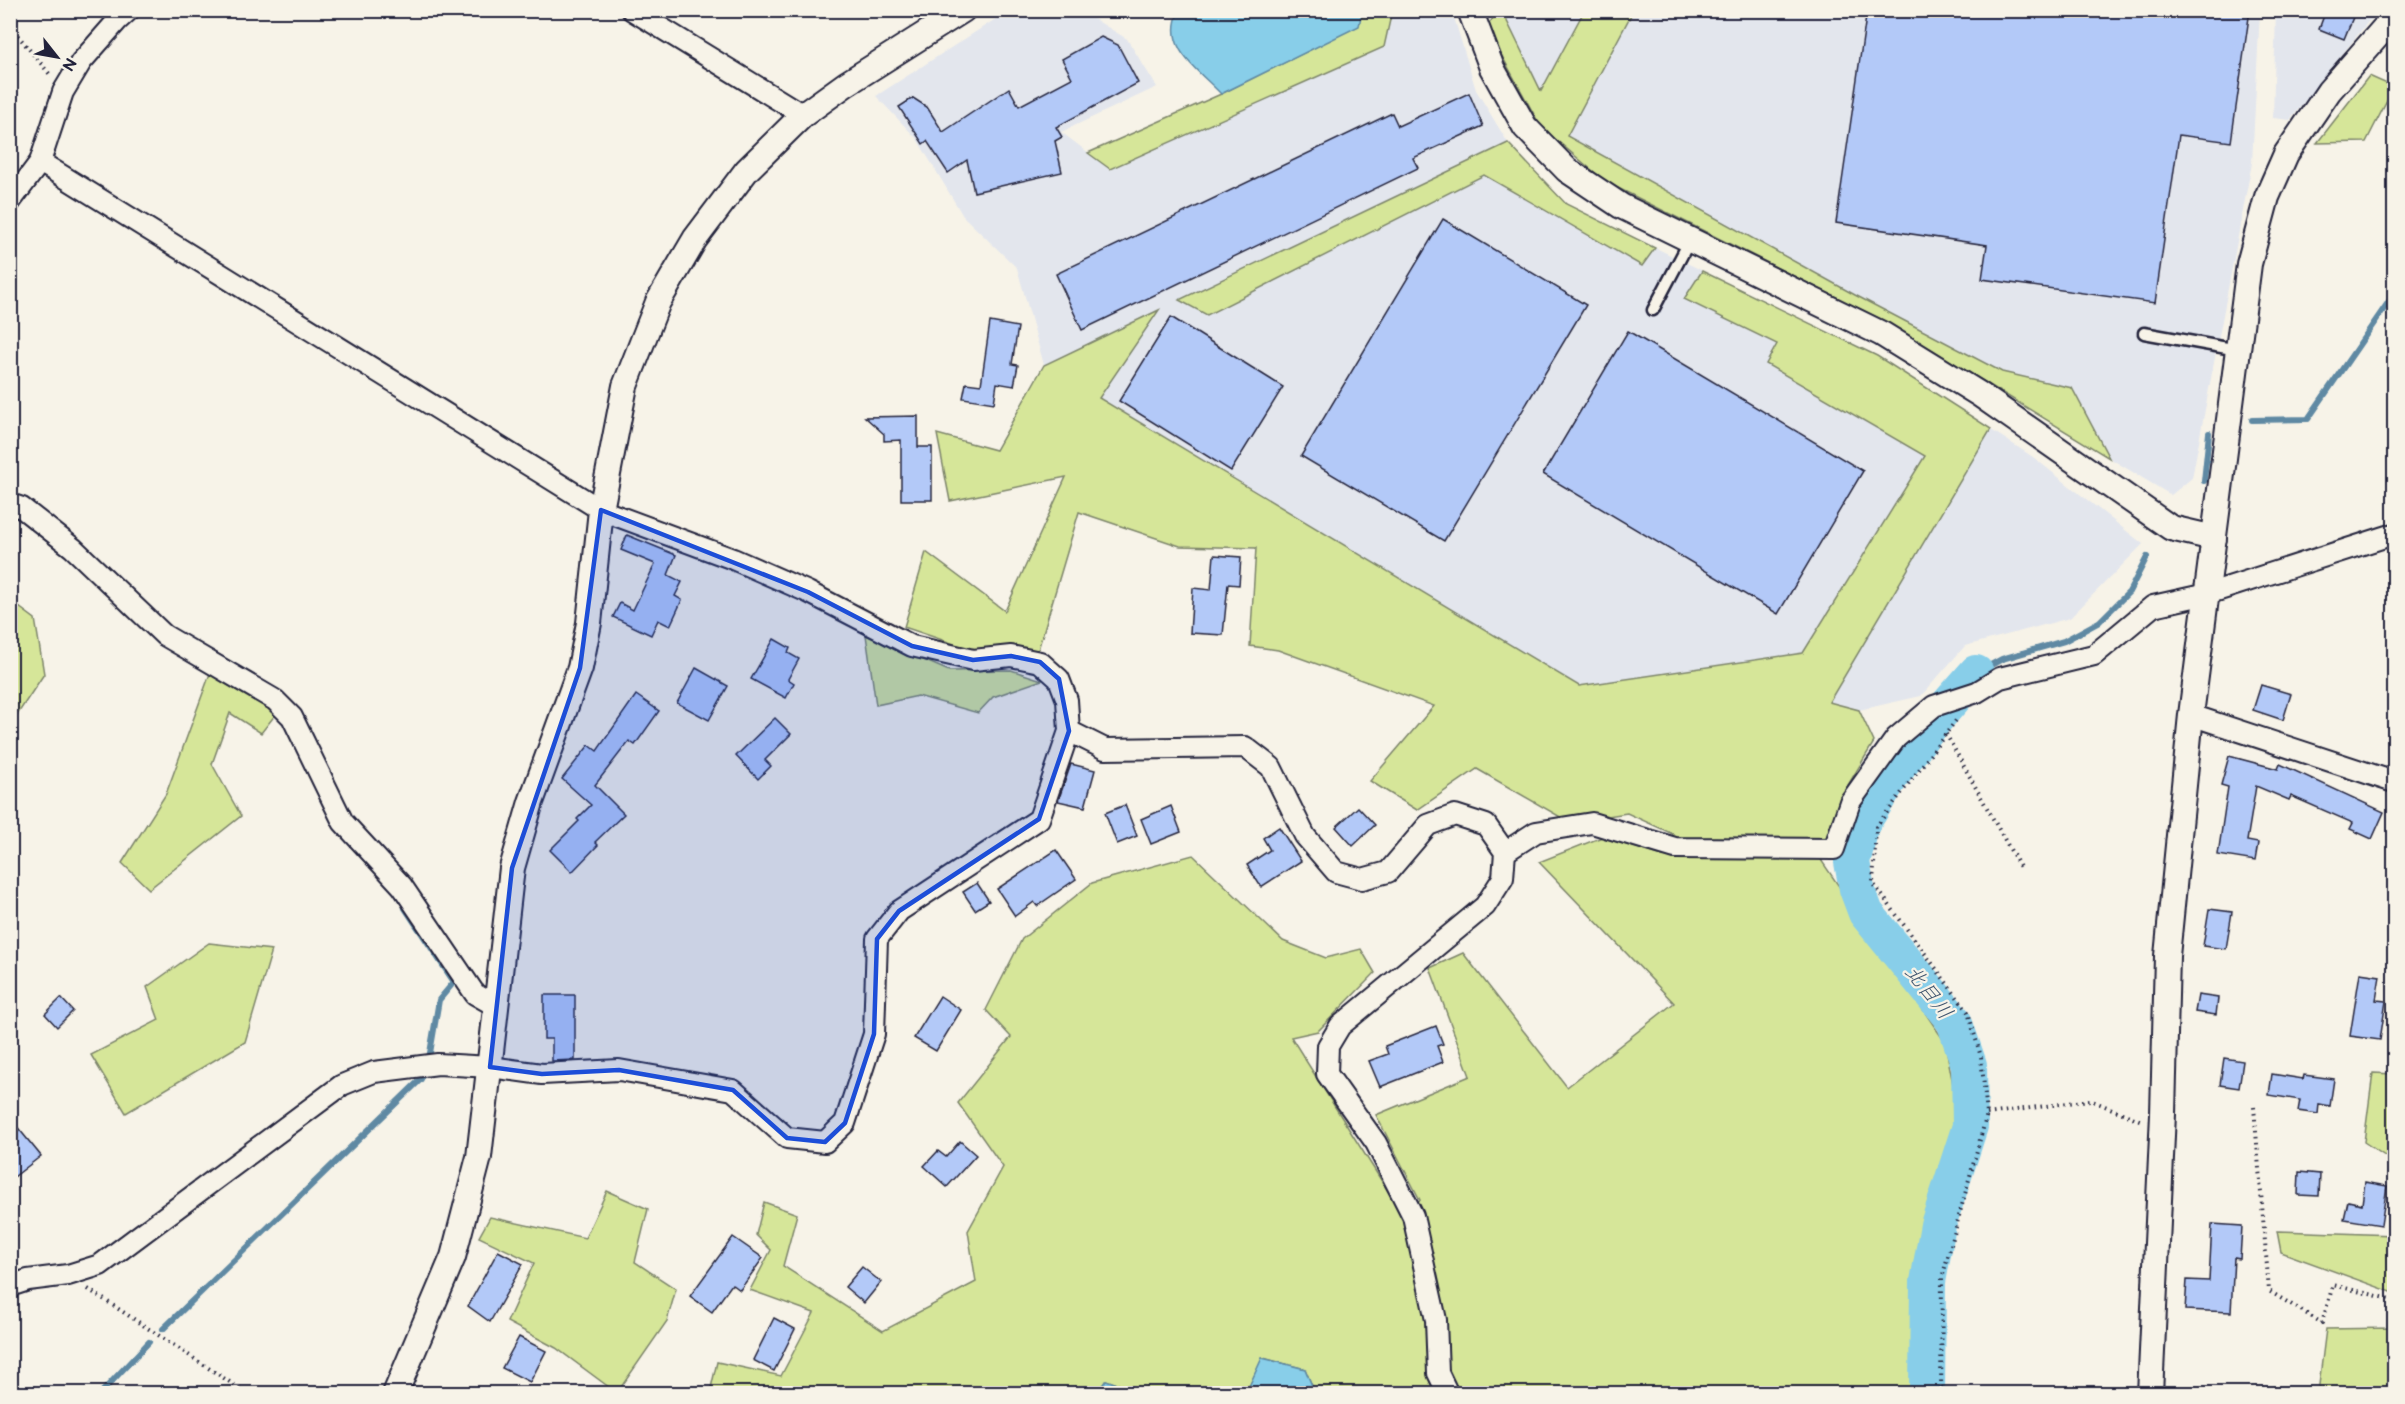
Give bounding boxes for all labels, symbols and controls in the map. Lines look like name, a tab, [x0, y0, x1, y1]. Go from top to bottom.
north arrow	[27, 27, 87, 87]
text: N	[57, 54, 80, 74]
water label: 北目川	[1899, 960, 1958, 1025]

